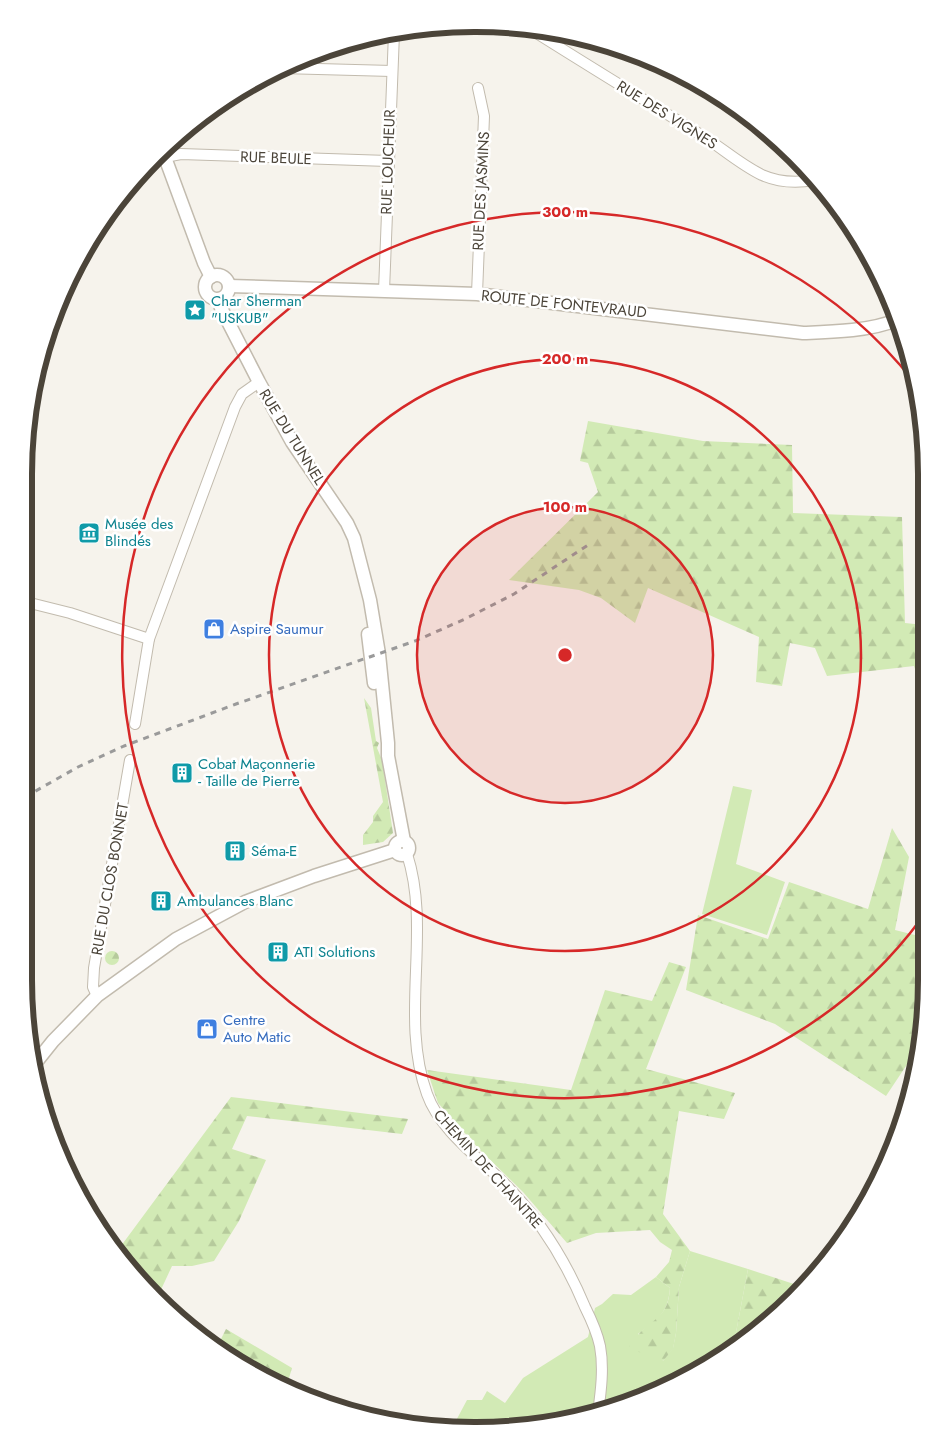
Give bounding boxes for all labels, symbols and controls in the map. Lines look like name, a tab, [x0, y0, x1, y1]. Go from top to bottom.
street label: RUE DES VIGNES	[612, 75, 722, 155]
street label: RUE LOUCHEUR	[375, 108, 401, 215]
street label: RUE DES JASMINS	[467, 131, 495, 251]
street label: RUE BEULE	[240, 146, 312, 170]
text: 300 m	[542, 201, 588, 223]
street label: ROUTE DE FONTEVRAUD	[480, 284, 648, 324]
place label: Char Sherman "USKUB"	[211, 290, 302, 329]
place icon: Char Sherman "USKUB"	[183, 298, 207, 322]
text: 200 m	[542, 348, 588, 370]
street label: RUE DU TUNNEL	[254, 385, 330, 489]
text: 100 m	[543, 496, 587, 518]
place label: Musée des Blindés	[105, 513, 173, 552]
museum icon: Musée des Blindés	[77, 521, 101, 545]
shop icon: Aspire Saumur	[202, 617, 226, 641]
place label: Aspire Saumur	[230, 618, 324, 640]
centre of rings	[556, 646, 574, 664]
place label: Cobat Maçonnerie - Taille de Pierre	[198, 753, 316, 792]
building icon: Cobat Maçonnerie - Taille de Pierre	[170, 761, 194, 785]
street label: RUE DU CLOS BONNET	[86, 801, 134, 957]
building icon: Séma-E	[223, 839, 247, 863]
place label: Séma-E	[251, 840, 297, 862]
building icon: Ambulances Blanc	[149, 889, 173, 913]
place label: Ambulances Blanc	[177, 890, 293, 912]
building icon: ATI Solutions	[266, 940, 290, 964]
place label: ATI Solutions	[294, 941, 375, 963]
place label: Centre Auto Matic	[223, 1009, 291, 1048]
shop icon: Centre Auto Matic	[195, 1017, 219, 1041]
street label: CHEMIN DE CHAINTRE	[428, 1104, 548, 1234]

